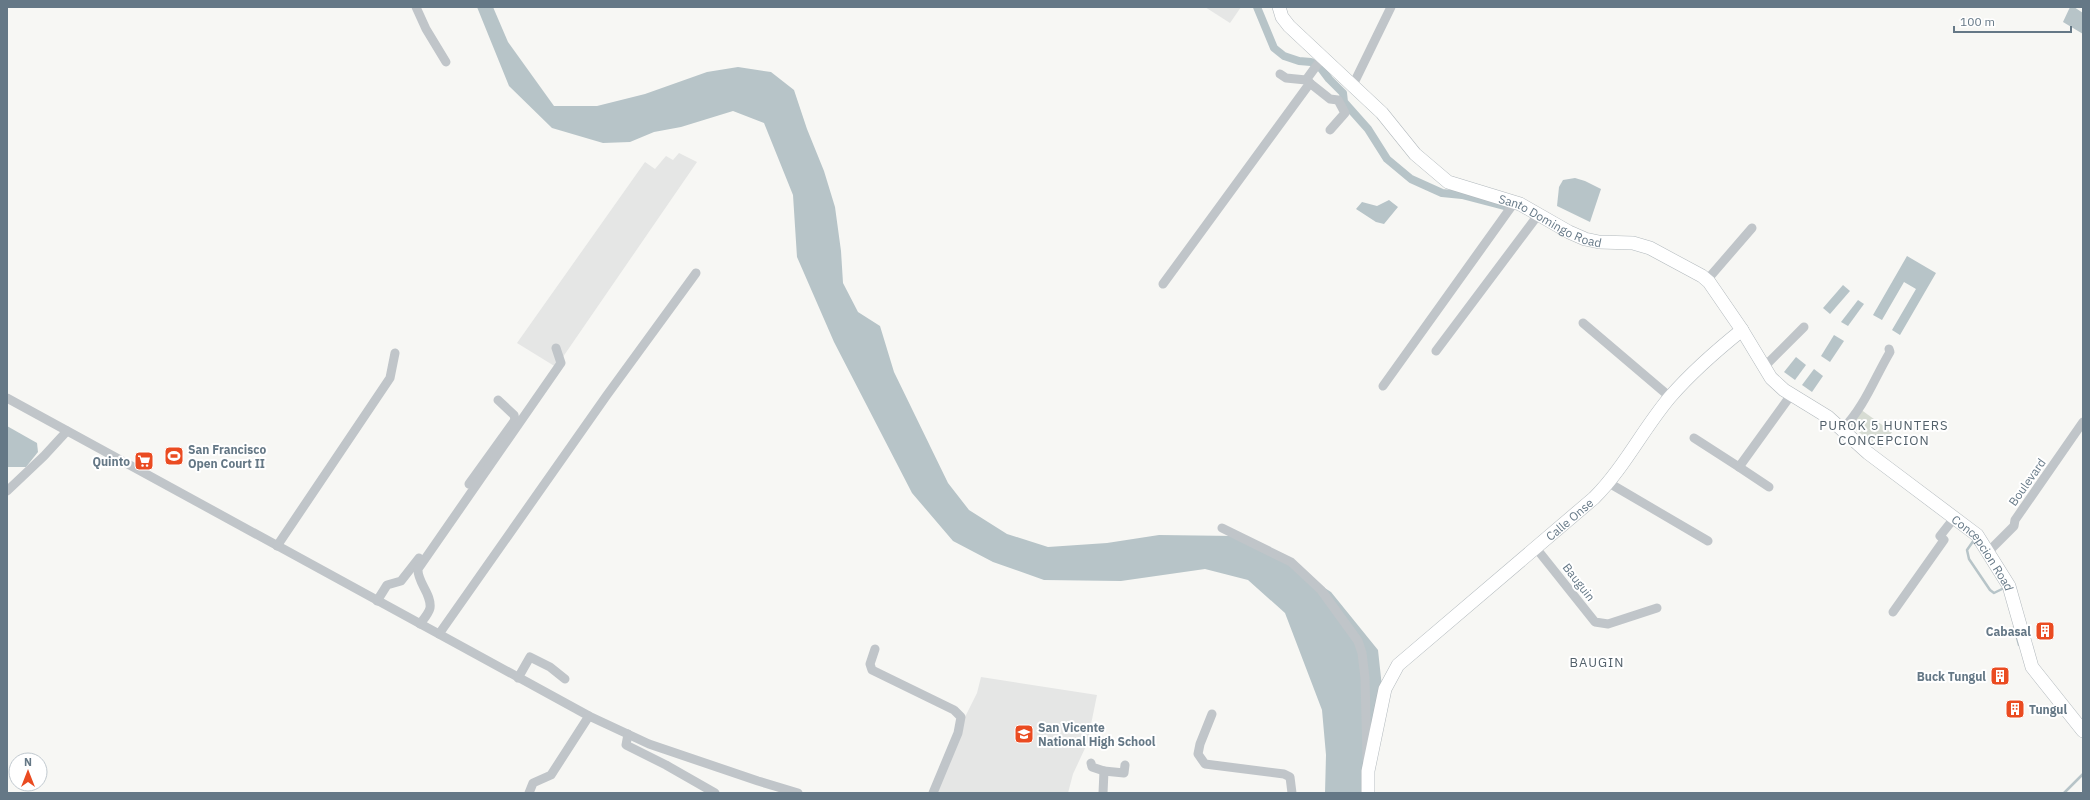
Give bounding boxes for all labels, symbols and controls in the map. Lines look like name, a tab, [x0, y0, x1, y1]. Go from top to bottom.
scale bar	[1954, 8, 2071, 34]
text: 100 m	[1960, 14, 1995, 29]
street label: Santo Domingo Road	[1497, 190, 1603, 250]
district label: PUROK 5 HUNTERS CONCEPCION	[1819, 417, 1949, 449]
place label: San Francisco Open Court II	[188, 442, 266, 471]
sports icon: San Francisco Open Court II	[163, 445, 185, 467]
supermarket icon: Quinto	[133, 450, 155, 472]
place label: Quinto	[92, 454, 130, 469]
street label: Boulevard	[2005, 455, 2049, 509]
street label: Calle Onse	[1542, 494, 1596, 543]
street label: Concepcion Road	[1949, 511, 2017, 592]
street label: Bauguin	[1560, 560, 1598, 604]
building icon: Cabasal	[2034, 620, 2056, 642]
place label: Cabasal	[1986, 624, 2031, 639]
district label: BAUGIN	[1570, 654, 1624, 671]
building icon: Buck Tungul	[1989, 665, 2011, 687]
place label: Buck Tungul	[1917, 669, 1986, 684]
building icon: Tungul	[2004, 698, 2026, 720]
place label: Tungul	[2029, 702, 2068, 717]
place label: San Vicente National High School	[1038, 720, 1156, 749]
school or university icon: San Vicente National High School	[1013, 723, 1035, 745]
north arrow	[8, 752, 48, 792]
text: N	[24, 755, 32, 769]

